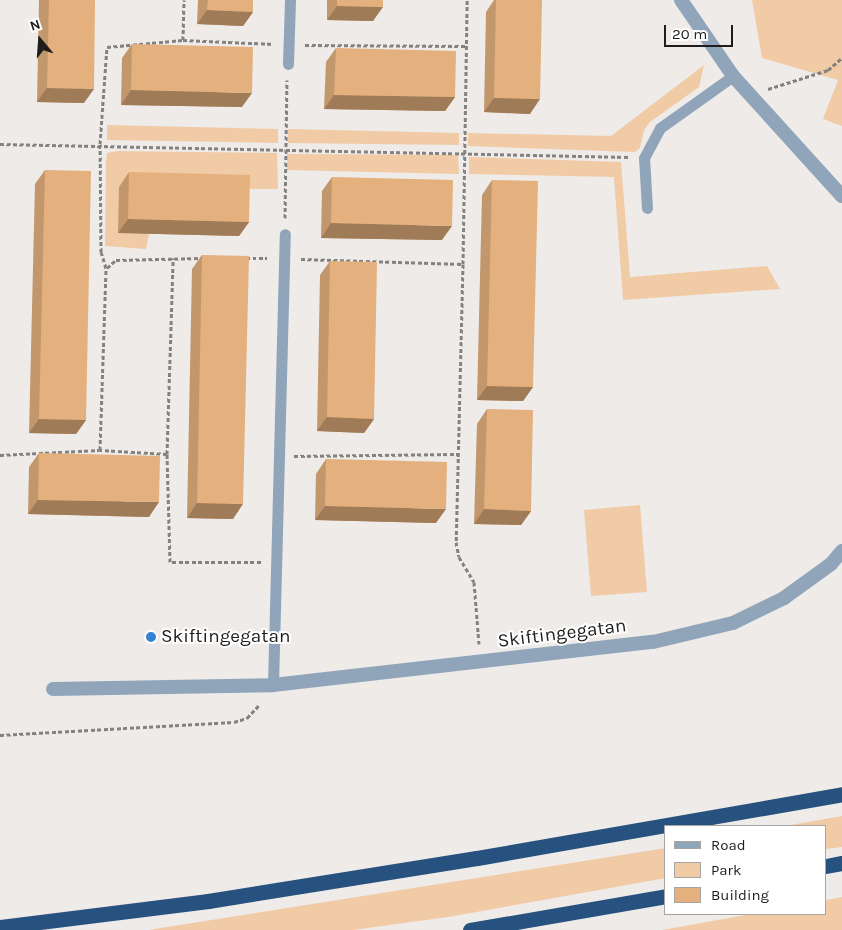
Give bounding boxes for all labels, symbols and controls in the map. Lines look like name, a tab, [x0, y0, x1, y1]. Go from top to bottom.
north arrow	[15, 15, 65, 65]
scale bar	[667, 15, 736, 47]
text: N	[28, 16, 43, 35]
text: 20 m	[672, 25, 707, 43]
street label: Skiftingegatan	[496, 615, 628, 653]
place label: Skiftingegatan	[161, 626, 290, 648]
marker: Skiftingegatan	[145, 631, 157, 643]
legend	[664, 825, 827, 915]
text: Road	[711, 836, 746, 854]
text: Park	[711, 861, 741, 879]
text: Building	[711, 886, 769, 904]

